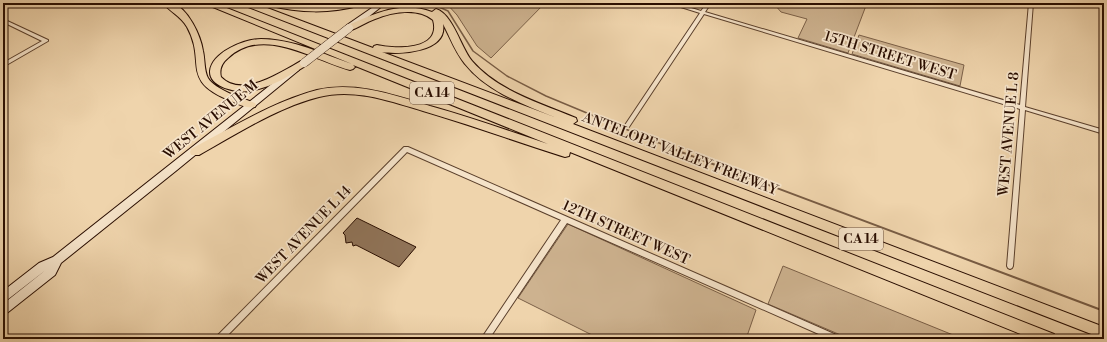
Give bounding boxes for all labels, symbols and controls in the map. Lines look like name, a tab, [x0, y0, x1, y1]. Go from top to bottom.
street label: 15TH STREET WEST	[822, 27, 958, 85]
street label: WEST AVENUE L 8	[995, 71, 1023, 198]
street label: WEST AVENUE M	[159, 76, 262, 164]
road number: CA 14	[410, 82, 454, 104]
street label: ANTELOPE VALLEY FREEWAY	[579, 108, 781, 200]
street label: WEST AVENUE L 14	[252, 182, 356, 289]
street label: 12TH STREET WEST	[559, 197, 693, 269]
road number: CA 14	[839, 228, 883, 250]

